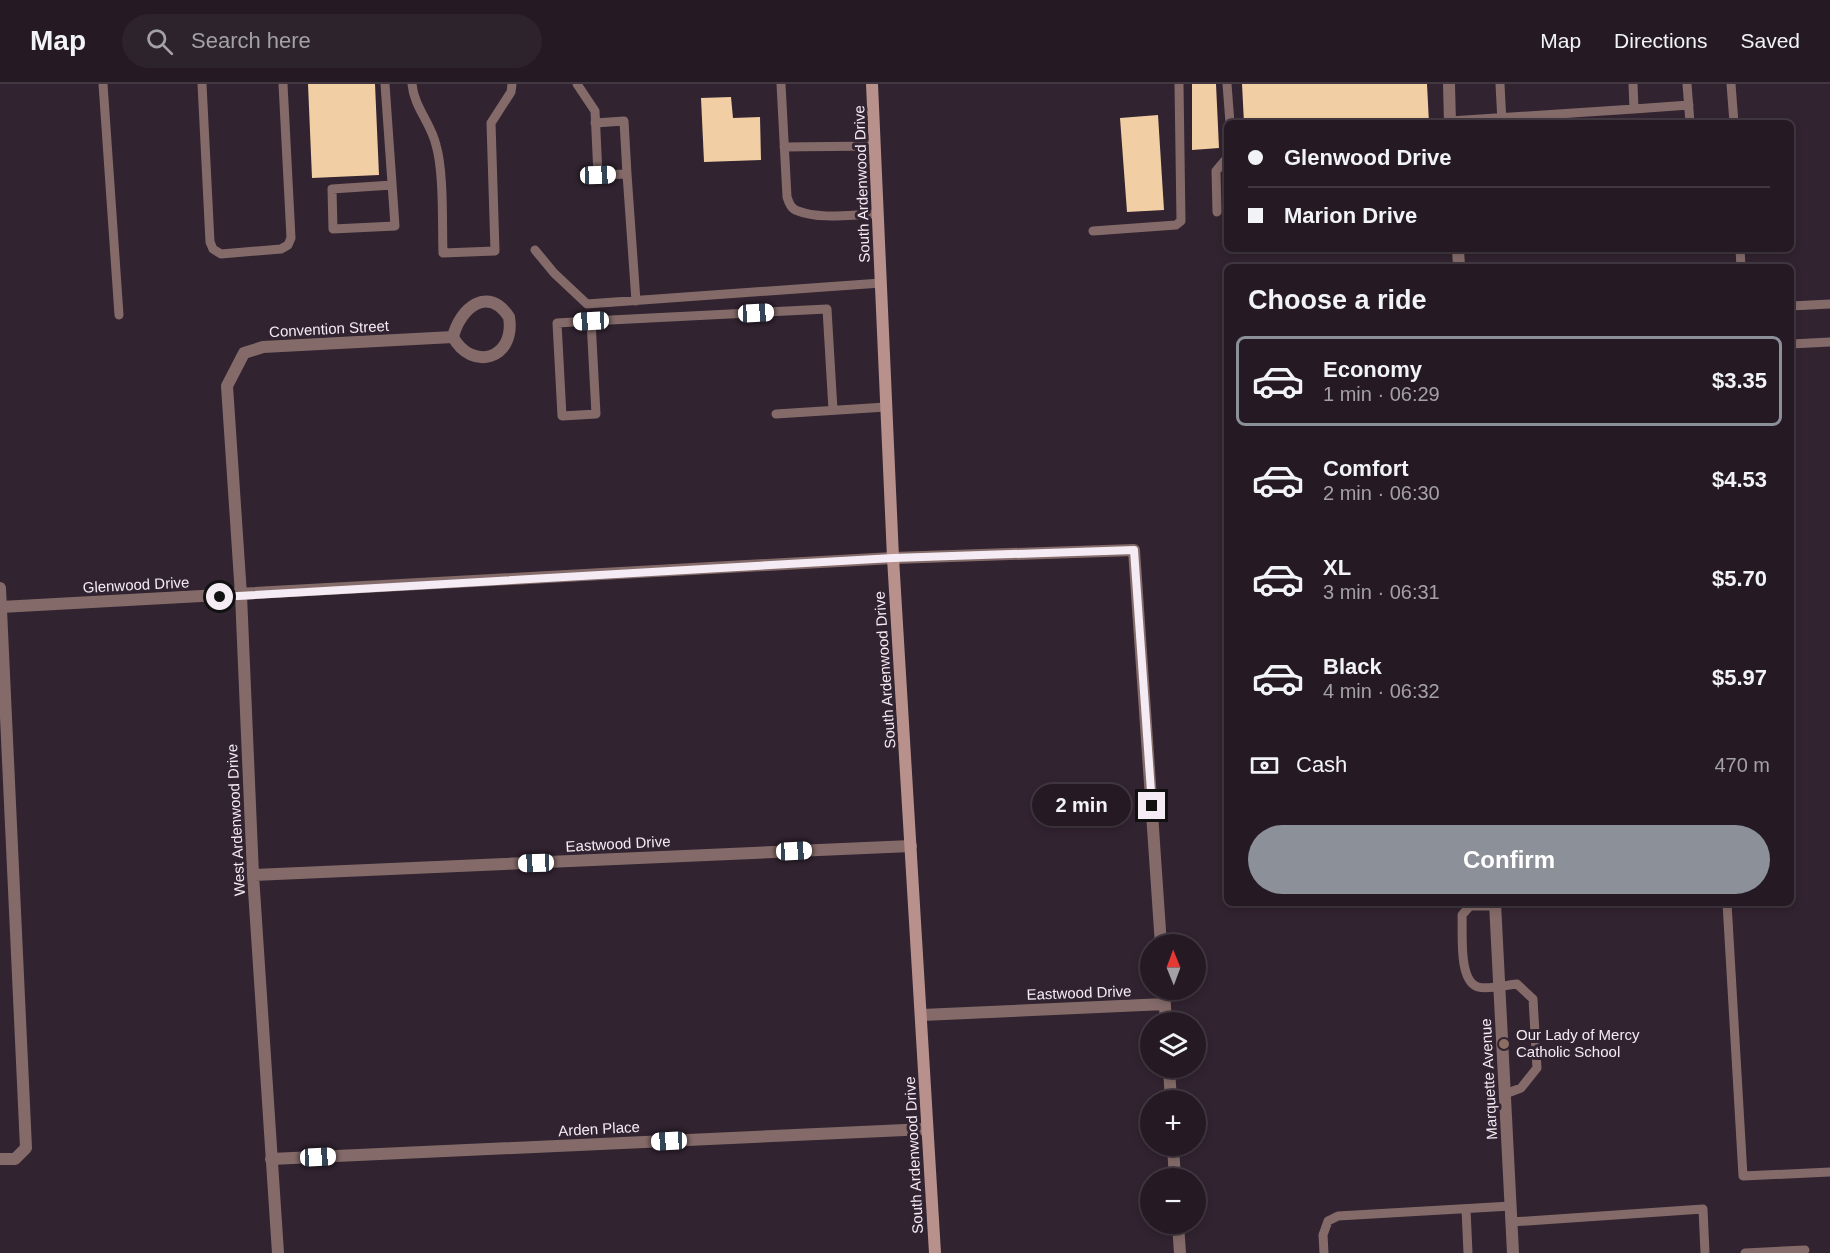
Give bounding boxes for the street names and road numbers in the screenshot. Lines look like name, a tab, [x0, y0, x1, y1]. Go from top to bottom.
street label: South Ardenwood Drive	[850, 105, 873, 263]
street label: Convention Street	[269, 317, 390, 340]
street label: Glenwood Drive	[82, 573, 190, 596]
street label: South Ardenwood Drive	[871, 591, 898, 749]
street label: West Ardenwood Drive	[223, 744, 248, 897]
street label: Eastwood Drive	[565, 832, 671, 855]
street label: Eastwood Drive	[1026, 982, 1132, 1003]
street label: Marquette Avenue	[1477, 1018, 1500, 1140]
street label: South Ardenwood Drive	[901, 1076, 926, 1234]
street label: Arden Place	[558, 1118, 640, 1139]

